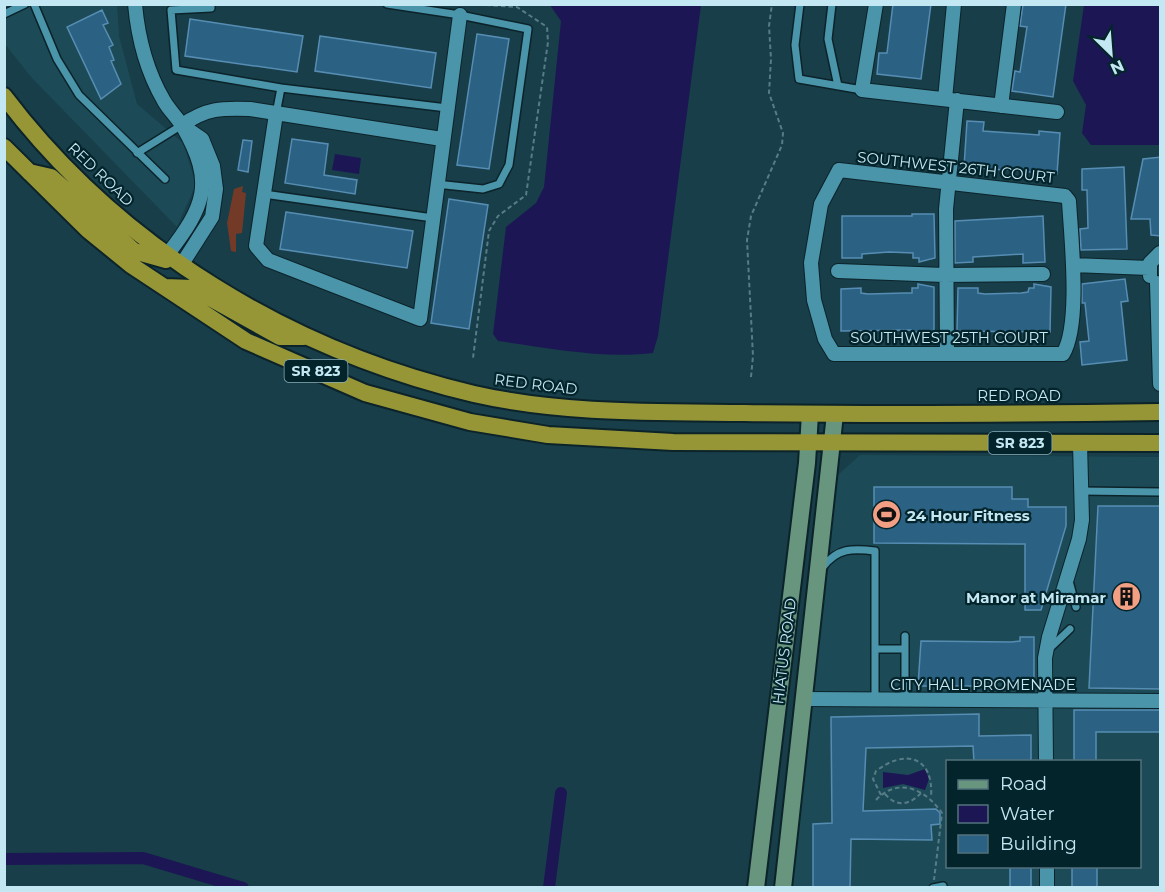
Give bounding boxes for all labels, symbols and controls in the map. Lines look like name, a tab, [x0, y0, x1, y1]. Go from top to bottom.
north arrow	[1081, 24, 1141, 84]
text: N	[1107, 56, 1127, 78]
street label: RED ROAD	[64, 138, 138, 210]
street label: SOUTHWEST 26TH COURT	[856, 147, 1056, 187]
street label: SOUTHWEST 25TH COURT	[850, 328, 1048, 347]
road number: SR 823	[284, 360, 348, 382]
street label: RED ROAD	[493, 369, 579, 399]
street label: RED ROAD	[977, 386, 1061, 405]
road number: SR 823	[988, 432, 1052, 454]
sports icon: 24 Hour Fitness	[870, 499, 902, 531]
place label: 24 Hour Fitness	[907, 506, 1030, 525]
building icon: Manor at Miramar	[1111, 581, 1143, 613]
place label: Manor at Miramar	[966, 588, 1107, 607]
street label: HIATUS ROAD	[768, 597, 800, 705]
street label: CITY HALL PROMENADE	[890, 675, 1076, 694]
legend	[946, 760, 1141, 868]
text: Road	[1000, 773, 1047, 795]
text: Water	[1000, 803, 1055, 825]
text: Building	[1000, 833, 1077, 855]

